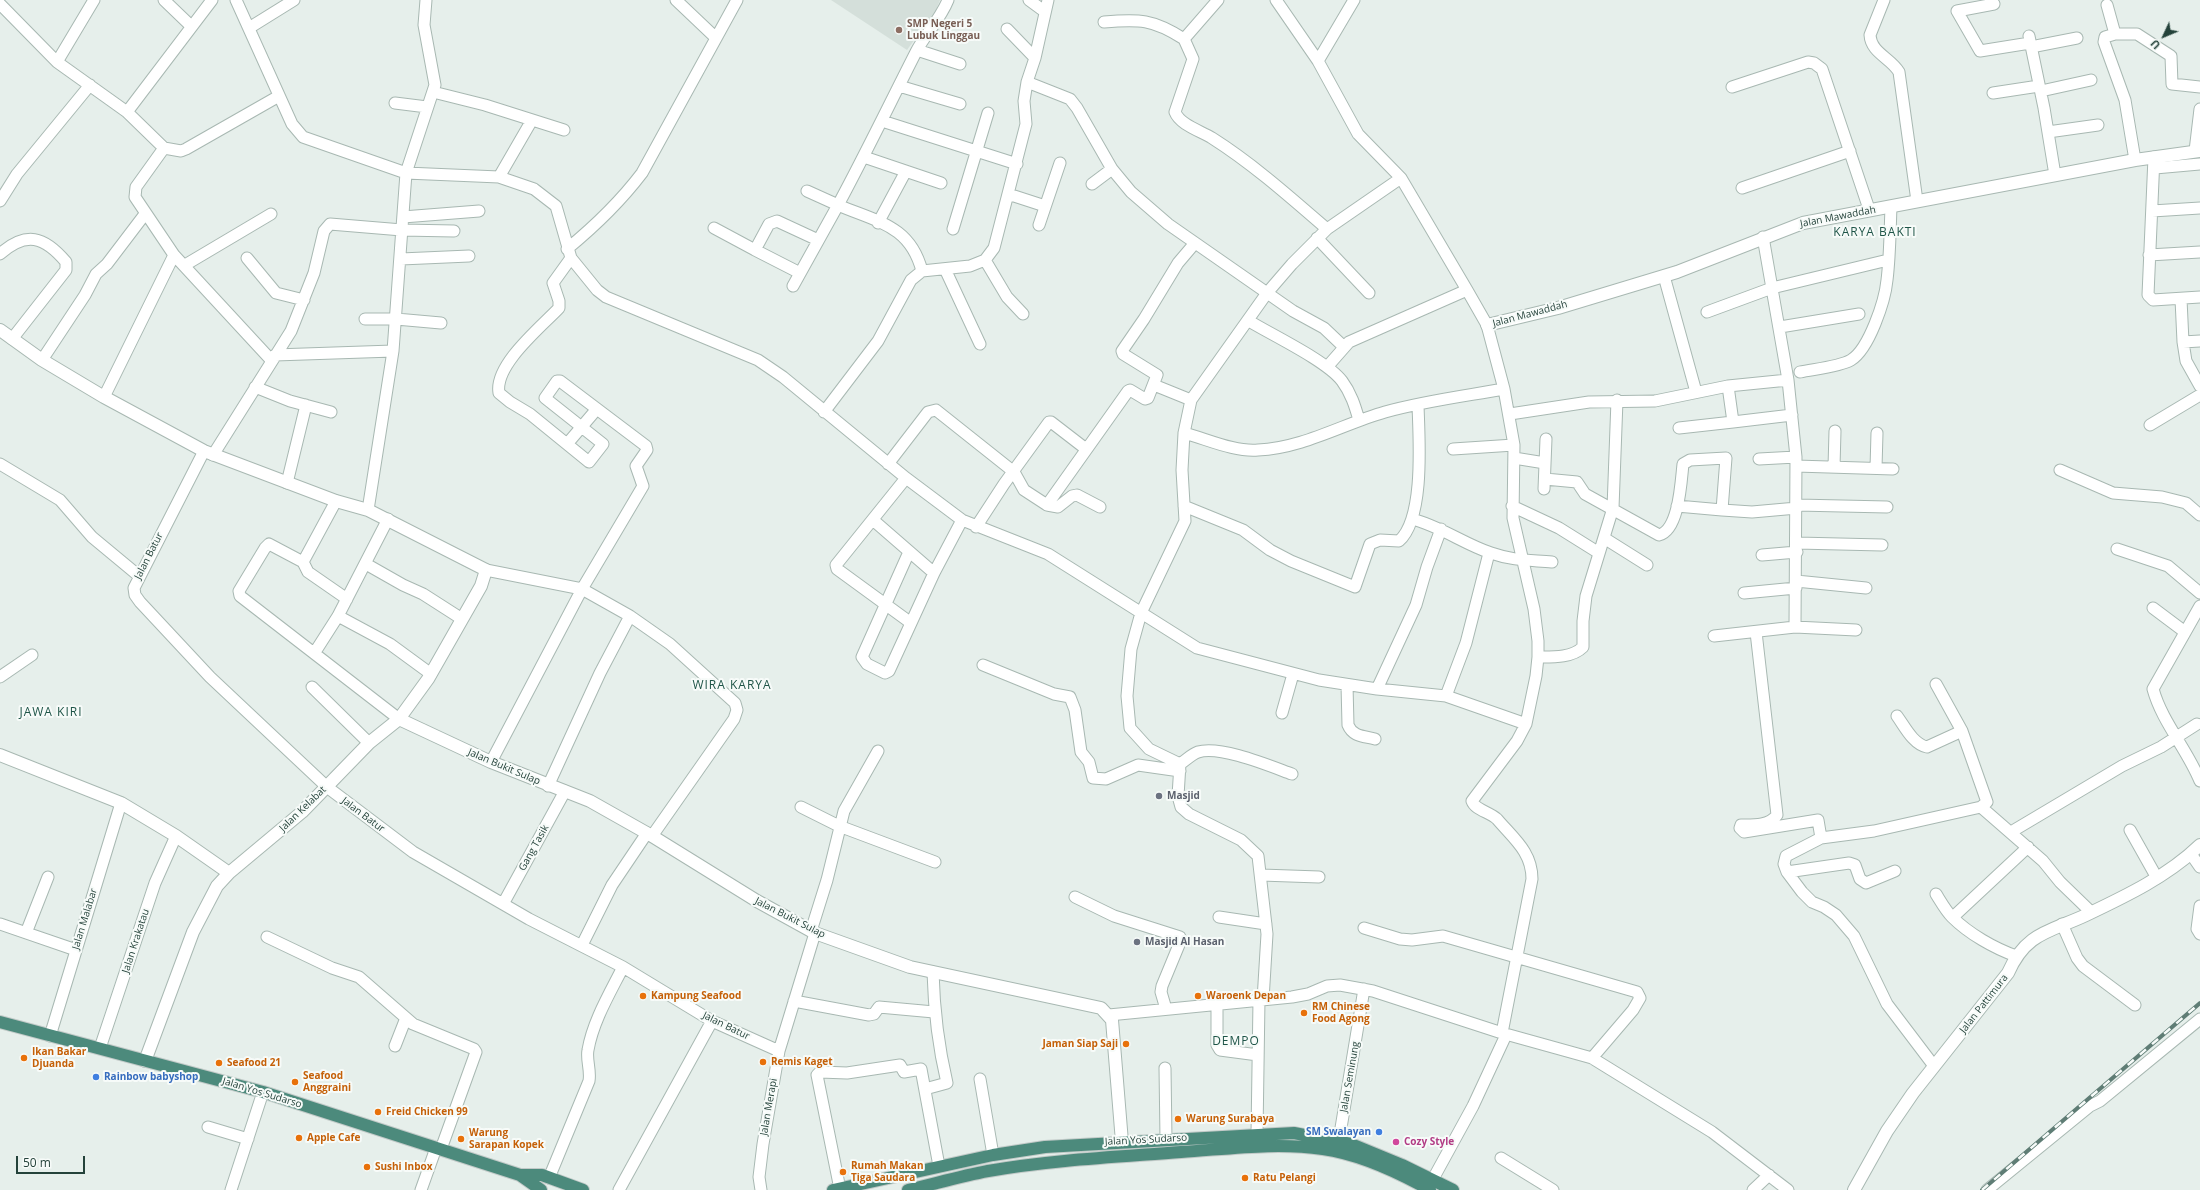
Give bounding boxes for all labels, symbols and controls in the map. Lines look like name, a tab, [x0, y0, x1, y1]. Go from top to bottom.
north arrow	[2144, 16, 2184, 56]
place label: SMP Negeri 5 Lubuk Linggau	[907, 18, 980, 42]
marker: SMP Negeri 5 Lubuk Linggau	[894, 25, 904, 35]
text: U	[2147, 36, 2163, 53]
street label: Jalan Mawaddah	[1799, 204, 1877, 230]
district label: KARYA BAKTI	[1833, 226, 1917, 240]
street label: Jalan Mawaddah	[1491, 298, 1569, 330]
street label: Jalan Batur	[132, 531, 166, 581]
district label: WIRA KARYA	[692, 679, 772, 693]
district label: JAWA KIRI	[19, 706, 83, 720]
street label: Jalan Bukit Sulap	[466, 746, 542, 788]
street label: Jalan Kelabat	[277, 784, 329, 834]
place label: Masjid	[1167, 790, 1200, 802]
marker: Masjid	[1154, 791, 1164, 801]
street label: Jalan Batur	[339, 795, 387, 835]
street label: Gang Tasik	[516, 823, 552, 873]
street label: Jalan Malabar	[70, 887, 100, 951]
street label: Jalan Bukit Sulap	[753, 895, 827, 941]
street label: Jalan Krakatau	[120, 907, 152, 975]
place label: Masjid Al Hasan	[1145, 936, 1224, 948]
marker: Masjid Al Hasan	[1132, 937, 1142, 947]
street label: Jalan Pattimura	[1957, 972, 2011, 1036]
place label: Kampung Seafood	[651, 990, 741, 1002]
place label: Waroenk Depan	[1206, 990, 1286, 1002]
marker: Kampung Seafood	[638, 991, 648, 1001]
marker: Waroenk Depan	[1193, 991, 1203, 1001]
place label: RM Chinese Food Agong	[1312, 1001, 1370, 1024]
marker: RM Chinese Food Agong	[1299, 1008, 1309, 1018]
street label: Jalan Batur	[701, 1009, 751, 1043]
district label: DEMPO	[1212, 1035, 1260, 1049]
place label: Jaman Siap Saji	[1042, 1038, 1118, 1050]
marker: Jaman Siap Saji	[1121, 1039, 1131, 1049]
street label: Jalan Seminung	[1338, 1041, 1362, 1113]
place label: Ikan Bakar Djuanda	[32, 1046, 86, 1070]
marker: Ikan Bakar Djuanda	[19, 1053, 29, 1063]
place label: Remis Kaget	[771, 1056, 833, 1068]
place label: Seafood 21	[227, 1057, 281, 1069]
marker: Remis Kaget	[758, 1057, 768, 1067]
marker: Seafood 21	[214, 1058, 224, 1068]
place label: Seafood Anggraini	[303, 1070, 351, 1094]
place label: Rainbow babyshop	[104, 1071, 198, 1083]
marker: Rainbow babyshop	[91, 1072, 101, 1082]
street label: Jalan Yos Sudarso	[221, 1075, 303, 1111]
marker: Seafood Anggraini	[290, 1077, 300, 1087]
street label: Jalan Merapi	[758, 1077, 780, 1137]
place label: Freid Chicken 99	[386, 1106, 468, 1118]
marker: Freid Chicken 99	[373, 1107, 383, 1117]
place label: Warung Surabaya	[1186, 1113, 1274, 1125]
marker: Warung Surabaya	[1173, 1114, 1183, 1124]
place label: SM Swalayan	[1306, 1126, 1371, 1138]
place label: Warung Sarapan Kopek	[469, 1127, 544, 1150]
marker: SM Swalayan	[1374, 1127, 1384, 1137]
place label: Apple Cafe	[307, 1132, 360, 1144]
street label: Jalan Yos Sudarso	[1105, 1132, 1187, 1148]
marker: Apple Cafe	[294, 1133, 304, 1143]
marker: Warung Sarapan Kopek	[456, 1134, 466, 1144]
place label: Cozy Style	[1404, 1136, 1454, 1148]
marker: Cozy Style	[1391, 1137, 1401, 1147]
scale bar	[18, 1148, 87, 1174]
text: 50 m	[23, 1154, 51, 1171]
place label: Rumah Makan Tiga Saudara	[851, 1160, 923, 1184]
place label: Sushi Inbox	[375, 1161, 432, 1173]
marker: Sushi Inbox	[362, 1162, 372, 1172]
marker: Rumah Makan Tiga Saudara	[838, 1167, 848, 1177]
place label: Ratu Pelangi	[1253, 1172, 1316, 1184]
marker: Ratu Pelangi	[1240, 1173, 1250, 1183]

